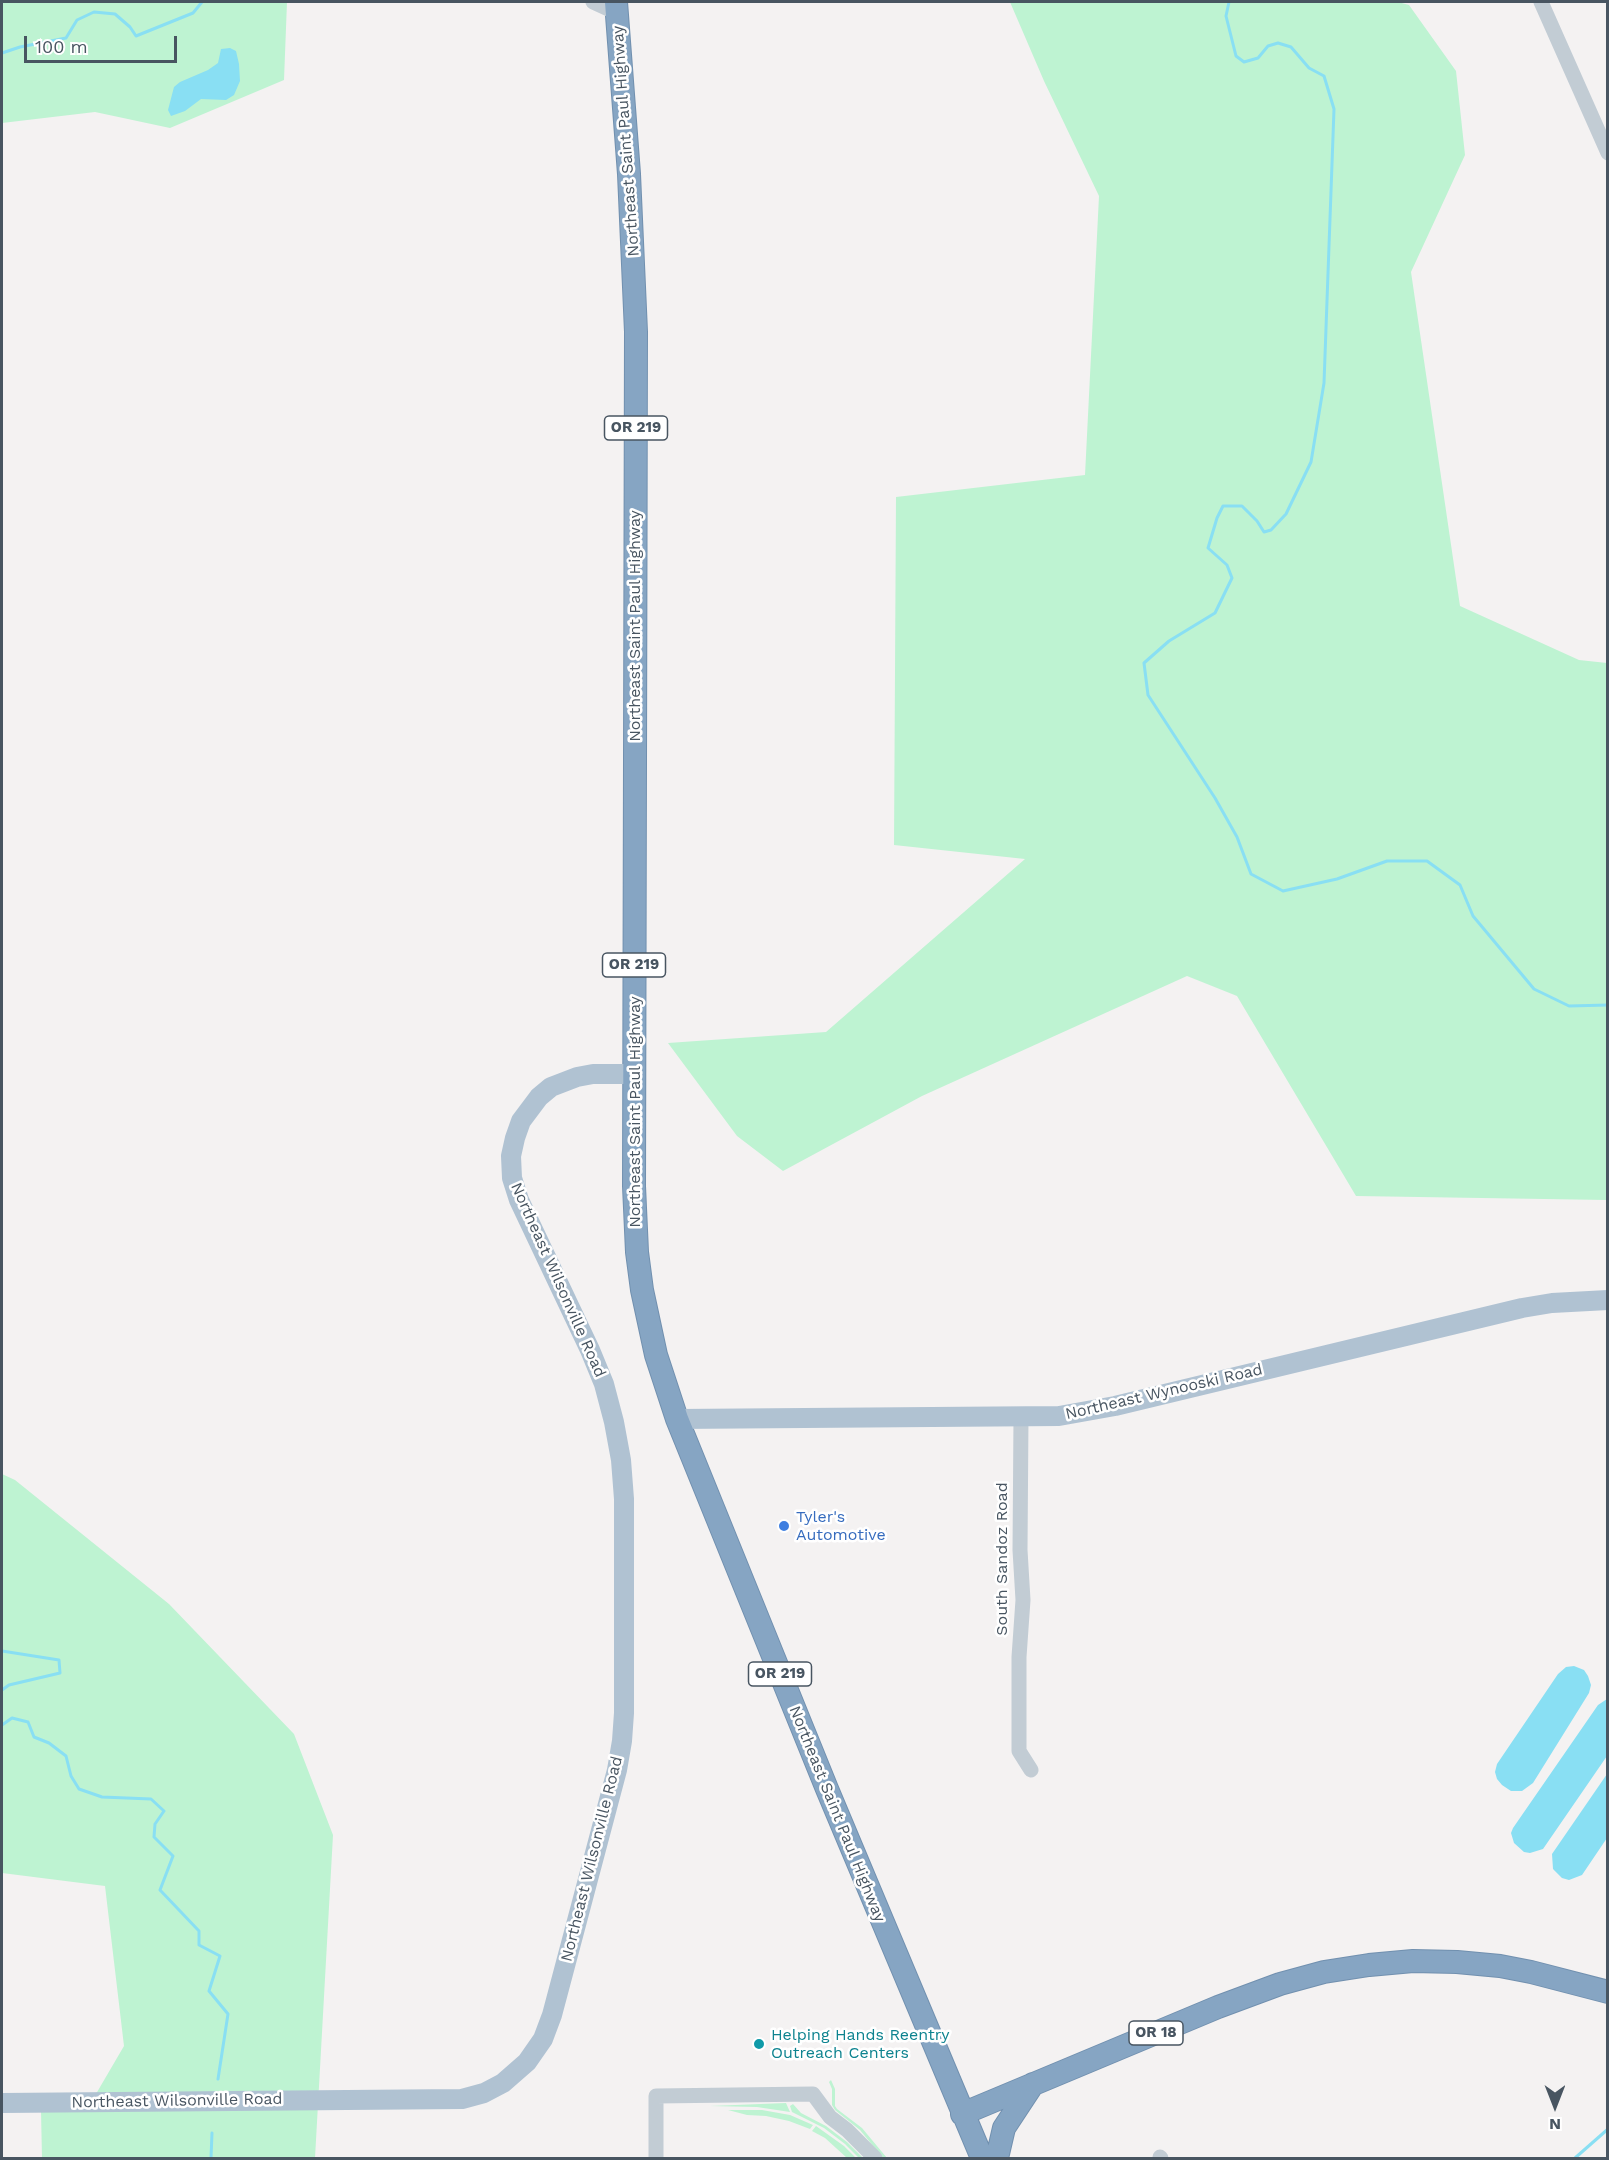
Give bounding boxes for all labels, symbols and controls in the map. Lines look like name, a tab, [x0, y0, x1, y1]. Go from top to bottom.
scale bar	[27, 24, 180, 62]
street label: Northeast Saint Paul Highway	[608, 25, 644, 257]
text: 100 m	[35, 36, 88, 57]
road number: OR 219	[604, 416, 668, 440]
street label: Northeast Saint Paul Highway	[625, 510, 645, 742]
road number: OR 219	[602, 953, 666, 977]
street label: Northeast Saint Paul Highway	[625, 996, 645, 1228]
street label: Northeast Wilsonville Road	[506, 1180, 610, 1380]
street label: Northeast Wynooski Road	[1064, 1360, 1264, 1424]
street label: South Sandoz Road	[992, 1482, 1012, 1636]
place label: Tyler's Automotive	[796, 1507, 886, 1545]
marker: Tyler's Automotive	[777, 1519, 791, 1533]
road number: OR 219	[748, 1662, 812, 1686]
street label: Northeast Saint Paul Highway	[785, 1703, 889, 1925]
street label: Northeast Wilsonville Road	[557, 1754, 627, 1964]
road number: OR 18	[1129, 2021, 1183, 2045]
place label: Helping Hands Reentry Outreach Centers	[771, 2025, 950, 2063]
marker: Helping Hands Reentry Outreach Centers	[752, 2037, 766, 2051]
north arrow	[1525, 2076, 1585, 2136]
street label: Northeast Wilsonville Road	[71, 2090, 283, 2112]
text: N	[1549, 2115, 1561, 2134]

